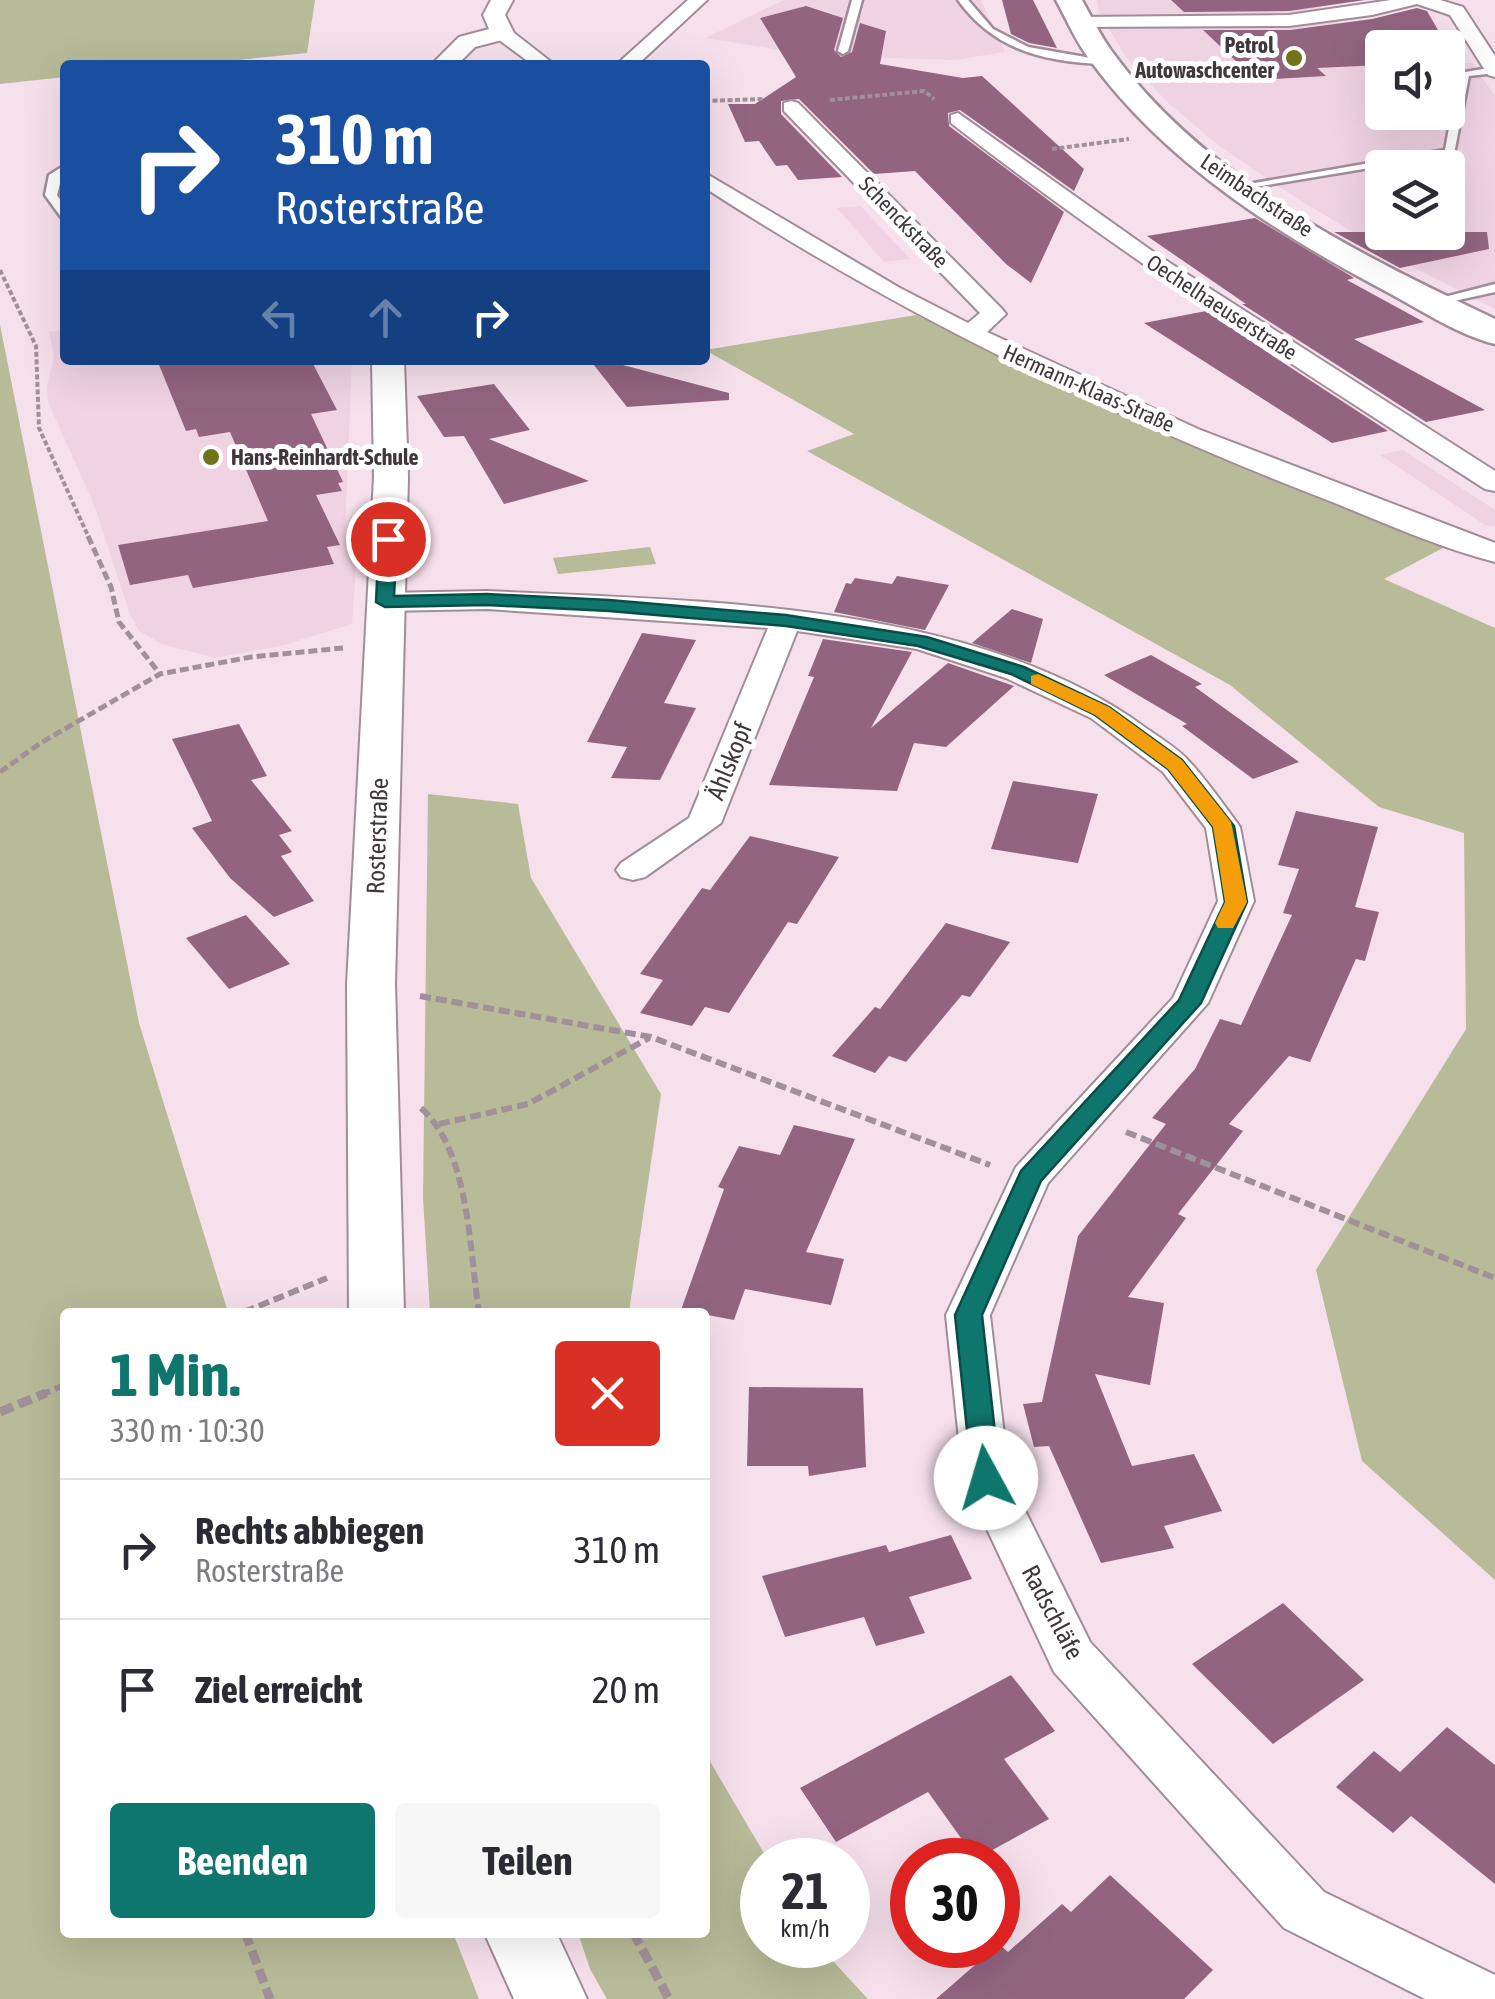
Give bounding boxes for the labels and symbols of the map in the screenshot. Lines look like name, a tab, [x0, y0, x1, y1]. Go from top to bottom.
place label: Petrol Autowaschcenter	[1134, 32, 1275, 83]
marker: Petrol Autowaschcenter	[1283, 47, 1305, 69]
street label: Leimbachstraße	[1196, 148, 1318, 242]
street label: Schenckstraße	[854, 171, 954, 273]
street label: Oechelhaeuserstraße	[1142, 249, 1302, 365]
street label: Hermann-Klaas-Straße	[999, 339, 1179, 437]
place label: Hans-Reinhardt-Schule	[231, 444, 419, 470]
marker: Hans-Reinhardt-Schule	[200, 446, 222, 468]
pin	[346, 497, 431, 582]
street label: Ählskopf	[701, 718, 757, 804]
street label: Rosterstraße	[361, 777, 393, 895]
position arrow	[934, 1426, 1038, 1530]
street label: Radschläfe	[1017, 1560, 1089, 1664]
speed limit sign: 30	[890, 1838, 1020, 1968]

